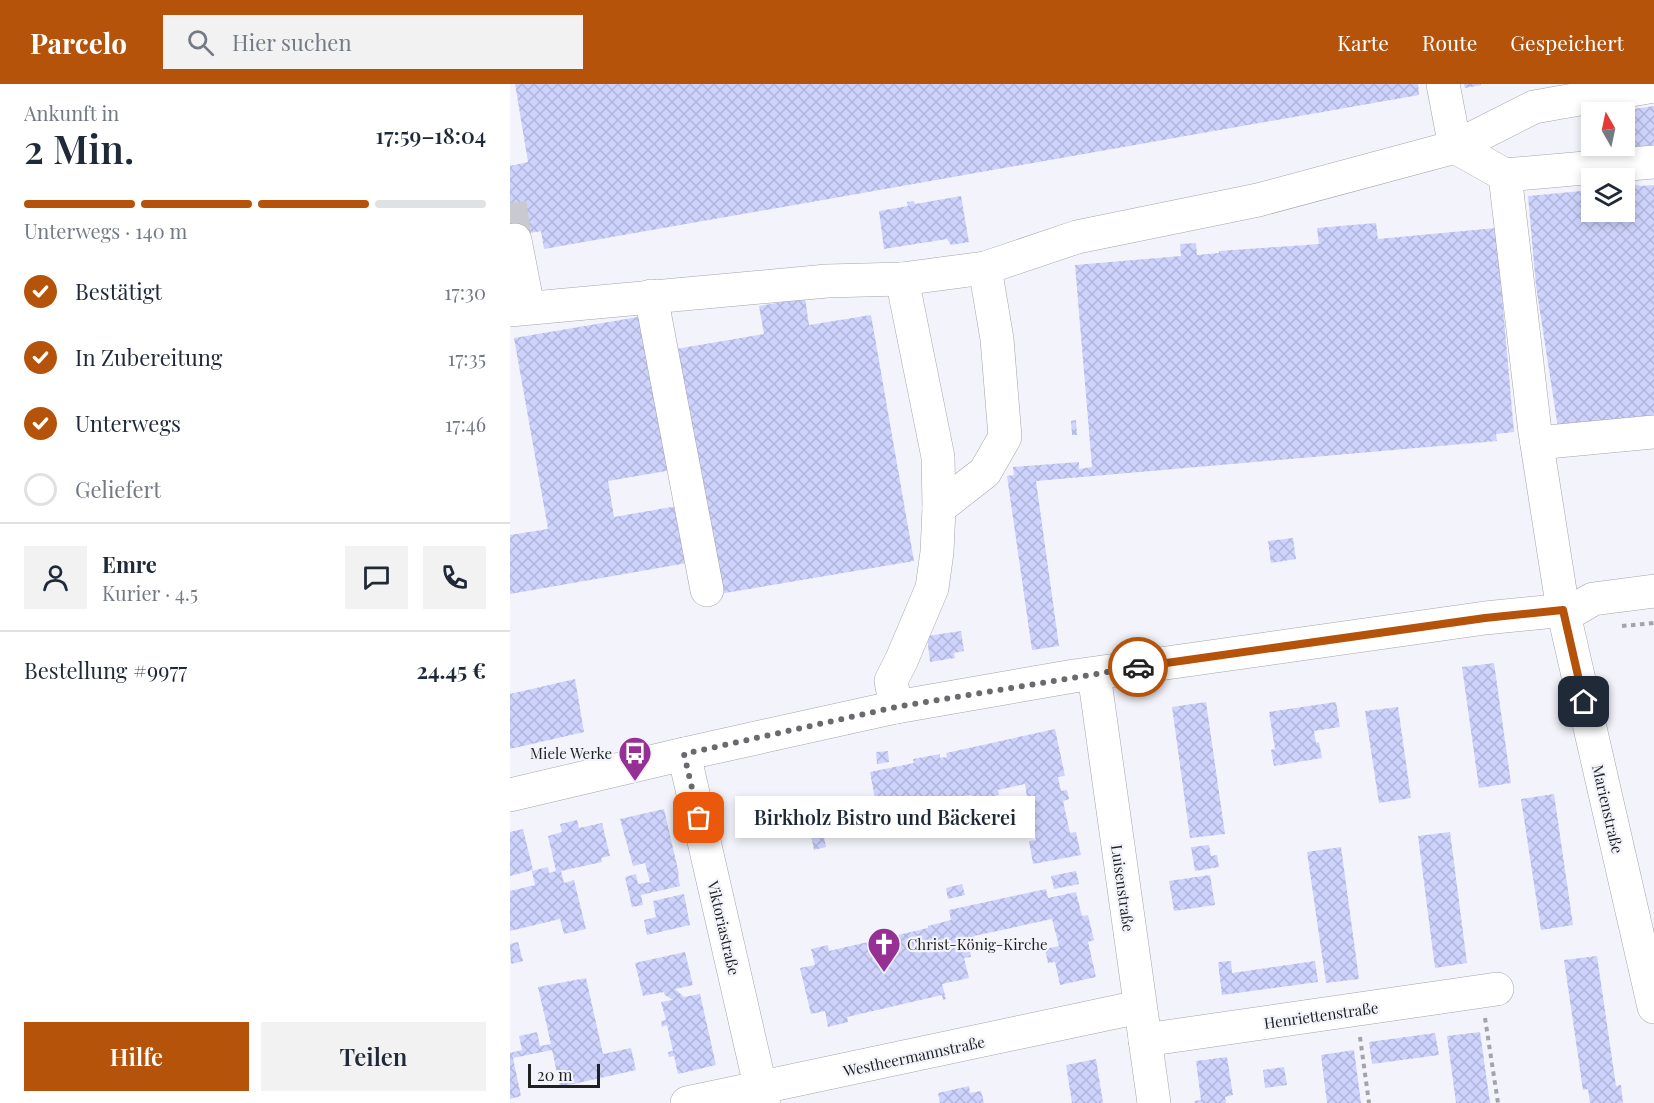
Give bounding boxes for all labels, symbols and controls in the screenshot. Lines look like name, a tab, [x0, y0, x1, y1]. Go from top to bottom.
search box	[163, 15, 583, 69]
text: Parcelo	[30, 24, 127, 61]
icon: search	[184, 26, 217, 59]
text: Hier suchen	[232, 27, 352, 57]
text: Karte	[1337, 28, 1389, 56]
text: Route	[1422, 28, 1477, 56]
text: Gespeichert	[1510, 28, 1624, 56]
text: Ankunft in	[24, 99, 119, 126]
north arrow	[1581, 102, 1635, 156]
map controls	[1581, 102, 1635, 222]
text: 17:59–18:04	[376, 120, 486, 150]
text: 2 Min.	[24, 122, 134, 174]
button: layers	[1581, 168, 1635, 222]
text: Unterwegs · 140 m	[24, 217, 187, 244]
icon: check	[24, 275, 57, 308]
text: Bestätigt	[75, 276, 162, 306]
text: 17:30	[444, 278, 486, 305]
icon: check	[24, 341, 57, 374]
text: In Zubereitung	[75, 342, 222, 372]
text: 17:35	[448, 344, 486, 371]
icon: check	[24, 407, 57, 440]
text: Unterwegs	[75, 408, 181, 438]
text: 17:46	[445, 410, 486, 437]
text: Geliefert	[75, 474, 161, 504]
button: person	[24, 546, 87, 609]
button: chat	[345, 546, 408, 609]
button: phone	[423, 546, 486, 609]
text: Emre	[102, 549, 157, 579]
text: Kurier · 4.5	[102, 579, 198, 606]
courier	[1108, 637, 1168, 697]
icon: car	[1122, 651, 1155, 684]
text: Bestellung #9977	[24, 655, 187, 685]
text: 24.45 €	[416, 655, 486, 685]
pin	[1558, 676, 1609, 727]
icon: home	[1567, 685, 1600, 718]
bus stop icon: Miele Werke	[617, 735, 653, 782]
place label: Miele Werke	[530, 743, 612, 763]
street label: Marienstraße	[1588, 763, 1628, 855]
pin	[673, 792, 724, 843]
callout: Birkholz Bistro und Bäckerei	[735, 797, 1035, 839]
icon: bag	[682, 801, 715, 834]
text: Birkholz Bistro und Bäckerei	[754, 803, 1016, 830]
street label: Luisenstraße	[1107, 843, 1139, 933]
street label: Viktoriastraße	[703, 878, 745, 977]
church icon: Christ-König-Kirche	[866, 926, 902, 973]
place label: Christ-König-Kirche	[907, 934, 1048, 954]
street label: Henriettenstraße	[1262, 997, 1380, 1033]
button: Hilfe	[24, 1022, 249, 1091]
button: Teilen	[261, 1022, 486, 1091]
street label: Westheermannstraße	[841, 1031, 987, 1081]
scale bar	[528, 1061, 600, 1088]
text: 20 m	[537, 1064, 572, 1085]

